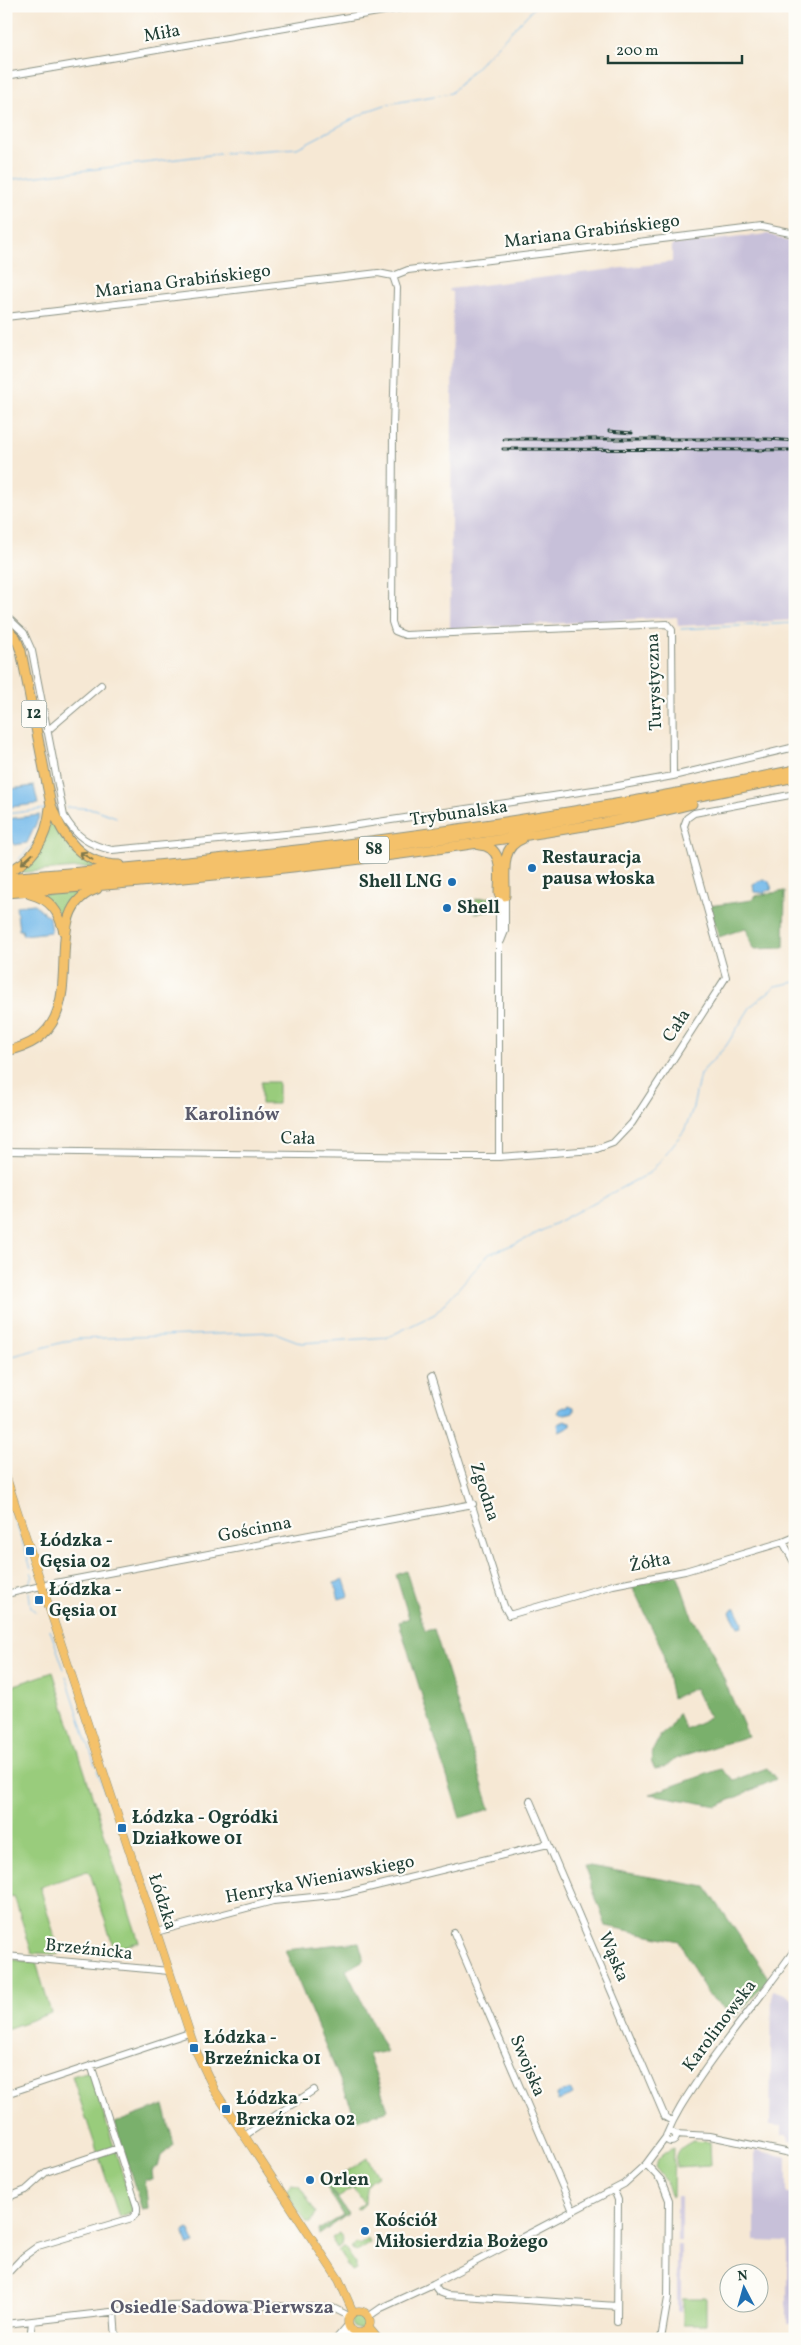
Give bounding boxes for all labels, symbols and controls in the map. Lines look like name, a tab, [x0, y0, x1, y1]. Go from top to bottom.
street label: Miła	[142, 19, 182, 49]
scale bar	[608, 32, 742, 64]
text: 200 m	[616, 41, 659, 62]
street label: Mariana Grabińskiego	[503, 209, 681, 255]
street label: Mariana Grabińskiego	[94, 259, 272, 305]
street label: Turystyczna	[641, 633, 669, 731]
road number: 12	[22, 701, 46, 728]
street label: Trybunalska	[408, 795, 510, 833]
road number: S8	[359, 836, 389, 864]
place label: Restauracja pausa włoska	[542, 846, 655, 892]
one-way arrow	[79, 851, 94, 861]
one-way arrow	[21, 853, 34, 864]
marker: Restauracja pausa włoska	[526, 862, 538, 874]
place label: Shell LNG	[359, 870, 442, 895]
marker: Shell LNG	[446, 876, 458, 888]
place label: Shell	[457, 896, 500, 921]
marker: Shell	[441, 902, 453, 914]
street label: Cała	[657, 1004, 697, 1048]
district label: Karolinów	[185, 1102, 279, 1128]
street label: Cała	[280, 1126, 316, 1152]
street label: Zgodna	[463, 1460, 505, 1524]
street label: Gościnna	[216, 1511, 294, 1549]
place label: Łódzka - Gęsia 02	[40, 1529, 113, 1575]
marker: Łódzka - Gęsia 02	[24, 1545, 36, 1557]
street label: Żółta	[627, 1547, 673, 1579]
place label: Łódzka - Gęsia 01	[49, 1578, 122, 1624]
marker: Łódzka - Gęsia 01	[33, 1594, 45, 1606]
place label: Łódzka - Ogródki Działkowe 01	[132, 1806, 278, 1852]
marker: Łódzka - Ogródki Działkowe 01	[116, 1822, 128, 1834]
street label: Henryka Wieniawskiego	[223, 1849, 417, 1911]
street label: Łódzka	[141, 1871, 183, 1933]
street label: Wąska	[591, 1928, 635, 1986]
street label: Brzeźnicka	[44, 1933, 134, 1967]
street label: Karolinowska	[677, 1975, 763, 2077]
place label: Łódzka - Brzeźnicka 01	[204, 2026, 321, 2072]
street label: Swojska	[503, 2031, 551, 2101]
marker: Łódzka - Brzeźnicka 01	[188, 2042, 200, 2054]
place label: Łódzka - Brzeźnicka 02	[236, 2087, 355, 2133]
marker: Łódzka - Brzeźnicka 02	[220, 2103, 232, 2115]
place label: Orlen	[320, 2168, 369, 2193]
marker: Orlen	[304, 2174, 316, 2186]
place label: Kościół Miłosierdzia Bożego	[375, 2209, 548, 2255]
marker: Kościół Miłosierdzia Bożego	[359, 2225, 371, 2237]
north arrow	[718, 2262, 768, 2312]
text: N	[737, 2267, 749, 2287]
district label: Osiedle Sadowa Pierwsza	[110, 2295, 334, 2321]

